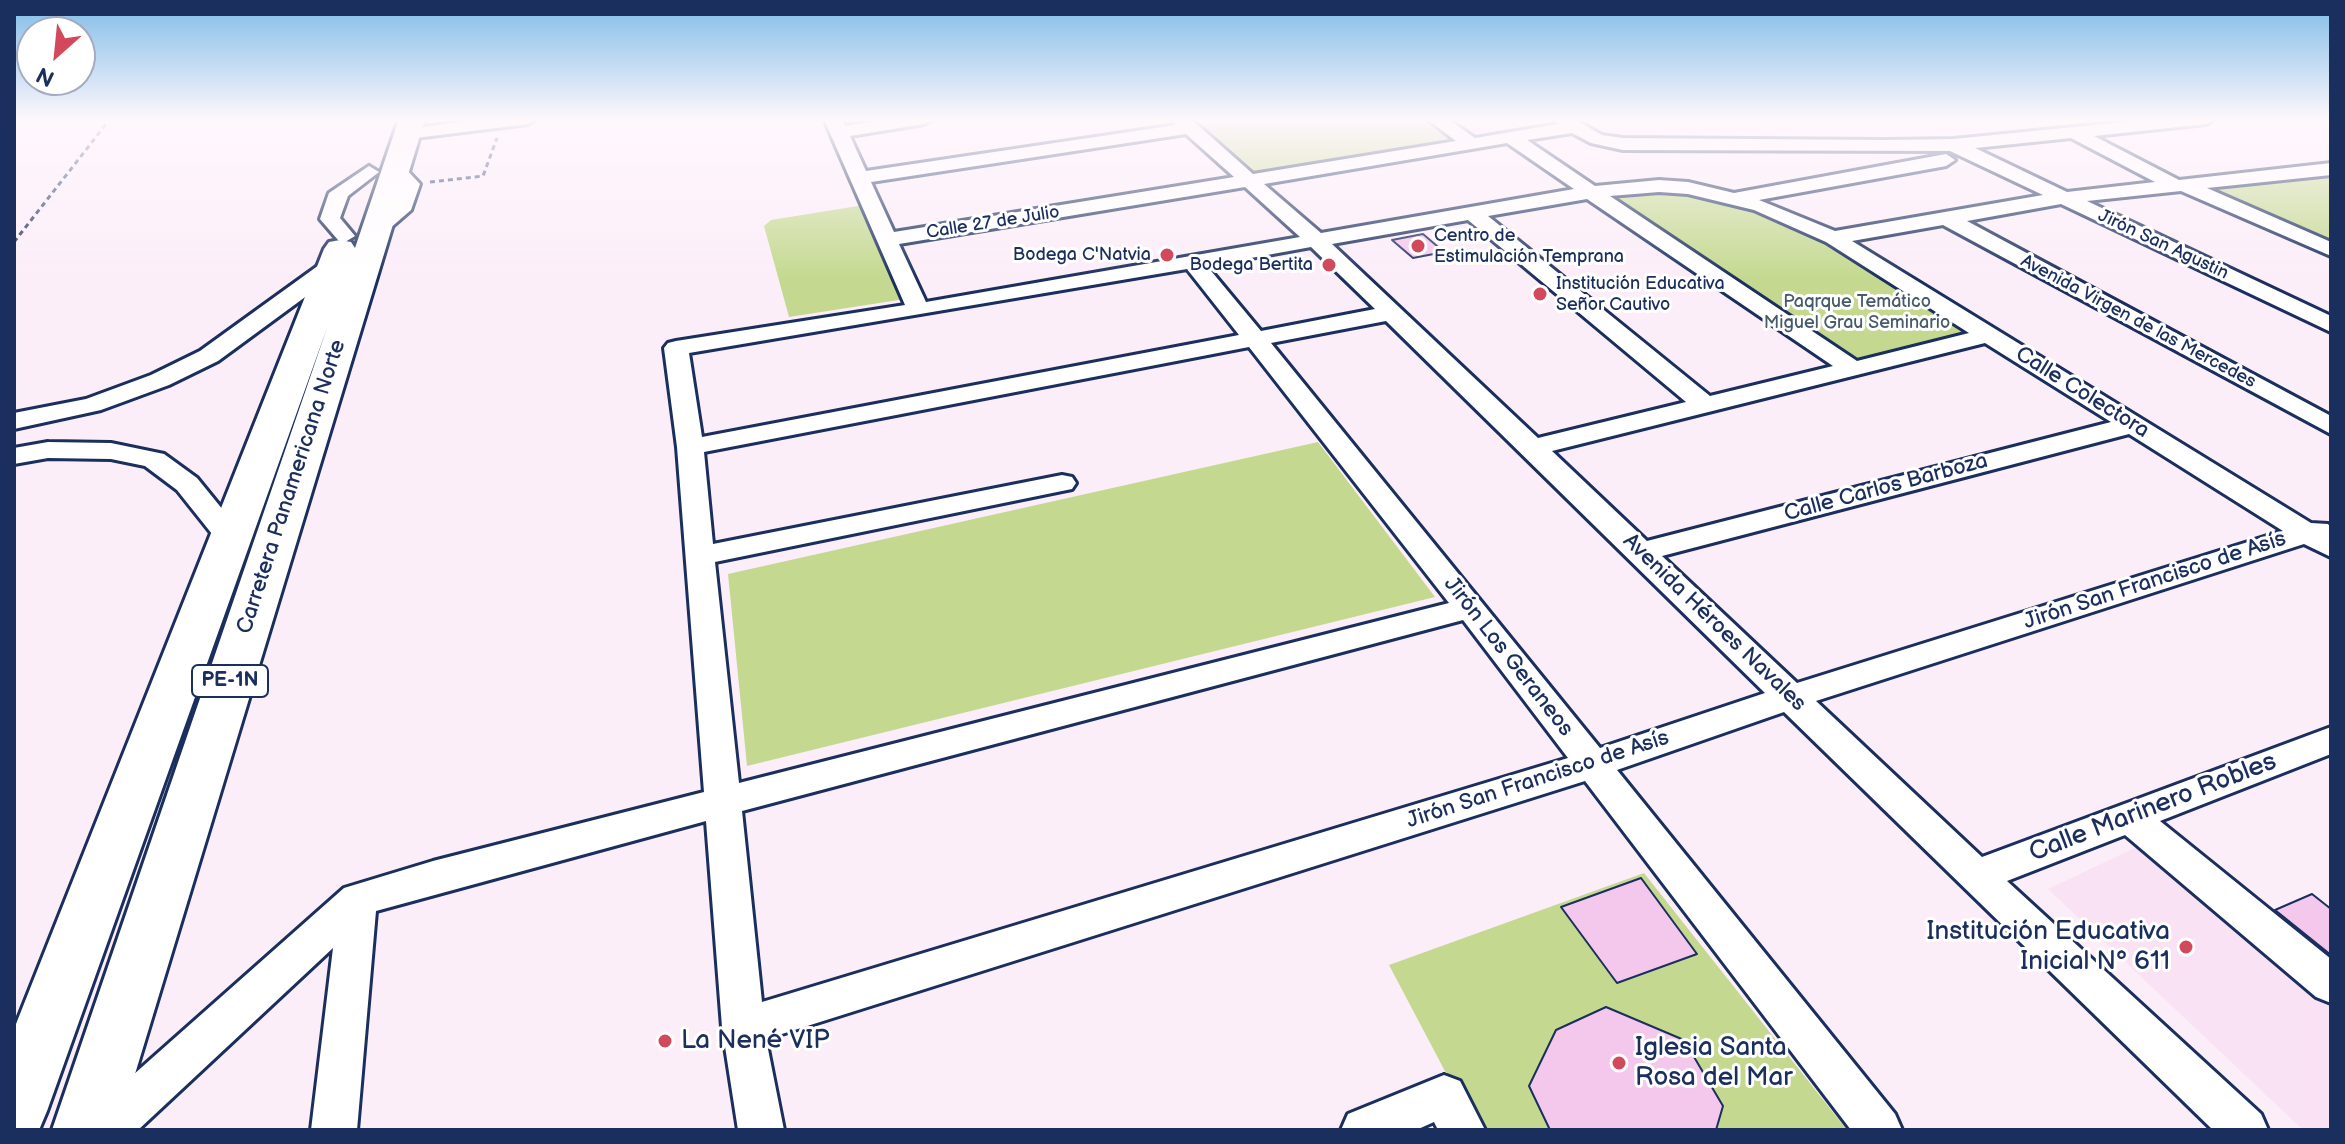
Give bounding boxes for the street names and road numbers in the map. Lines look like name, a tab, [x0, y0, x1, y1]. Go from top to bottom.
street label: Calle 27 de Julio	[925, 202, 1061, 244]
street label: Jirón San Agustin	[2094, 205, 2232, 285]
street label: Avenida Virgen de las Mercedes	[2017, 251, 2259, 393]
street label: Carretera Panamericana Norte	[232, 337, 352, 637]
street label: Calle Colectora	[2010, 341, 2154, 445]
street label: Calle Carlos Barboza	[1781, 448, 1991, 528]
street label: Jirón San Francisco de Asís	[2021, 526, 2289, 636]
street label: Avenida Héroes Navales	[1617, 529, 1811, 717]
street label: Jirón Los Geraneos	[1438, 572, 1578, 742]
road number: PE-1N	[192, 665, 268, 697]
street label: Jirón San Francisco de Asís	[1404, 725, 1672, 835]
street label: Calle Marinero Robles	[2025, 746, 2281, 870]

